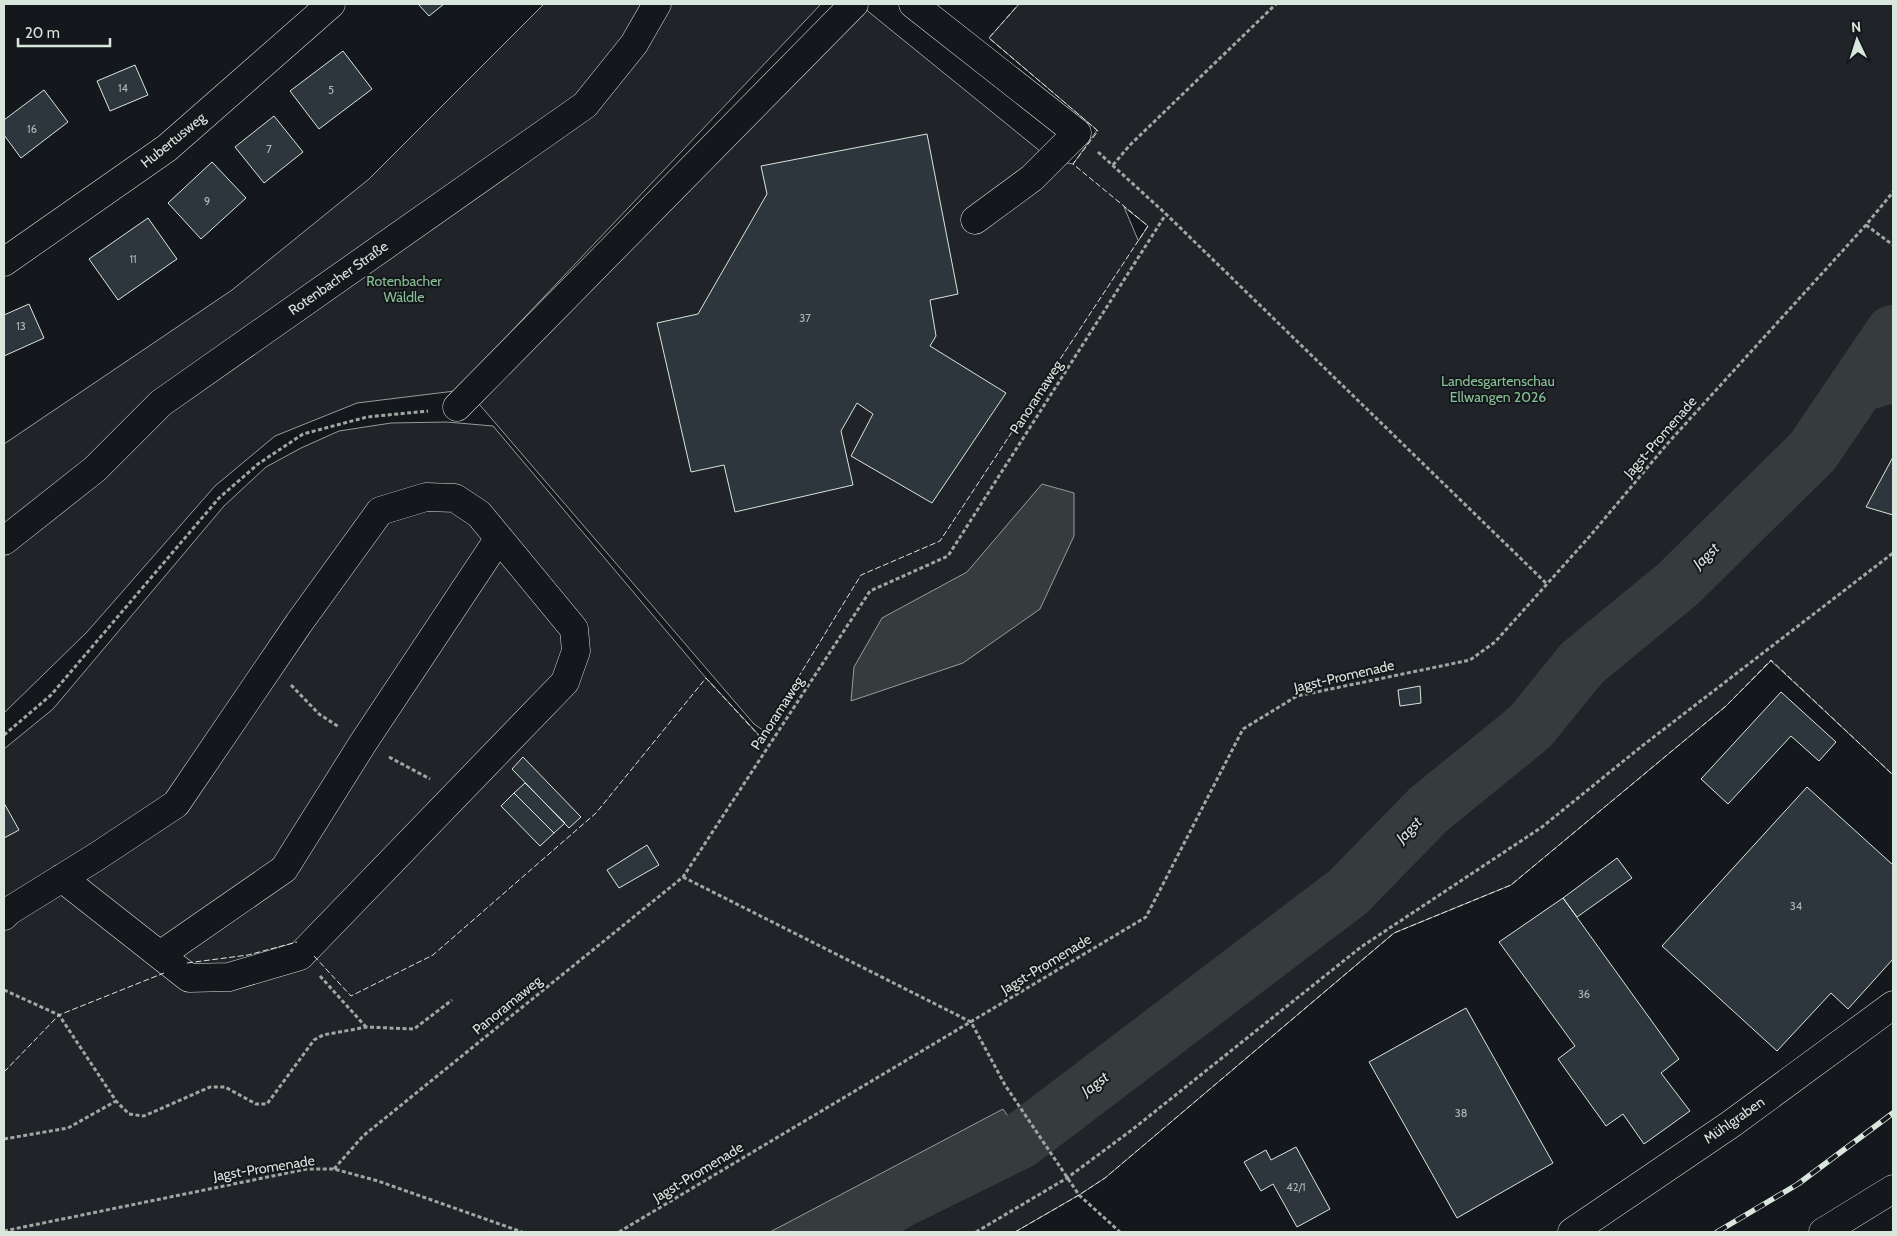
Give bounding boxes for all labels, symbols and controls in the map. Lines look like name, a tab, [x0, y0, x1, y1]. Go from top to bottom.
scale bar	[18, 15, 110, 47]
north arrow	[1832, 15, 1882, 65]
text: N	[1851, 18, 1862, 36]
text: 20 m	[25, 24, 60, 42]
house number: 14	[118, 81, 129, 95]
house number: 5	[328, 83, 334, 97]
street label: Hubertusweg	[137, 108, 210, 172]
house number: 16	[27, 122, 37, 136]
house number: 7	[266, 142, 272, 156]
house number: 9	[204, 194, 210, 208]
street label: Rotenbacher Straße	[285, 237, 391, 319]
house number: 11	[129, 252, 137, 266]
park label: Rotenbacher Wäldle	[366, 272, 442, 306]
house number: 37	[799, 311, 811, 325]
house number: 13	[16, 319, 26, 333]
street label: Panoramaweg	[1006, 356, 1067, 437]
park label: Landesgartenschau Ellwangen 2026	[1441, 372, 1555, 406]
street label: Jagst-Promenade	[1619, 392, 1700, 482]
water label: Jagst	[1688, 539, 1723, 574]
street label: Jagst-Promenade	[1291, 656, 1396, 697]
street label: Panoramaweg	[747, 672, 808, 753]
water label: Jagst	[1391, 813, 1426, 848]
house number: 34	[1790, 899, 1803, 913]
street label: Jagst-Promenade	[997, 930, 1094, 999]
street label: Panoramaweg	[469, 971, 546, 1038]
house number: 36	[1578, 987, 1590, 1001]
water label: Jagst	[1076, 1068, 1112, 1101]
street label: Mühlgraben	[1700, 1092, 1768, 1148]
house number: 38	[1455, 1106, 1467, 1120]
street label: Jagst-Promenade	[649, 1138, 746, 1207]
street label: Jagst-Promenade	[211, 1151, 316, 1185]
house number: 42/1	[1286, 1180, 1306, 1194]

